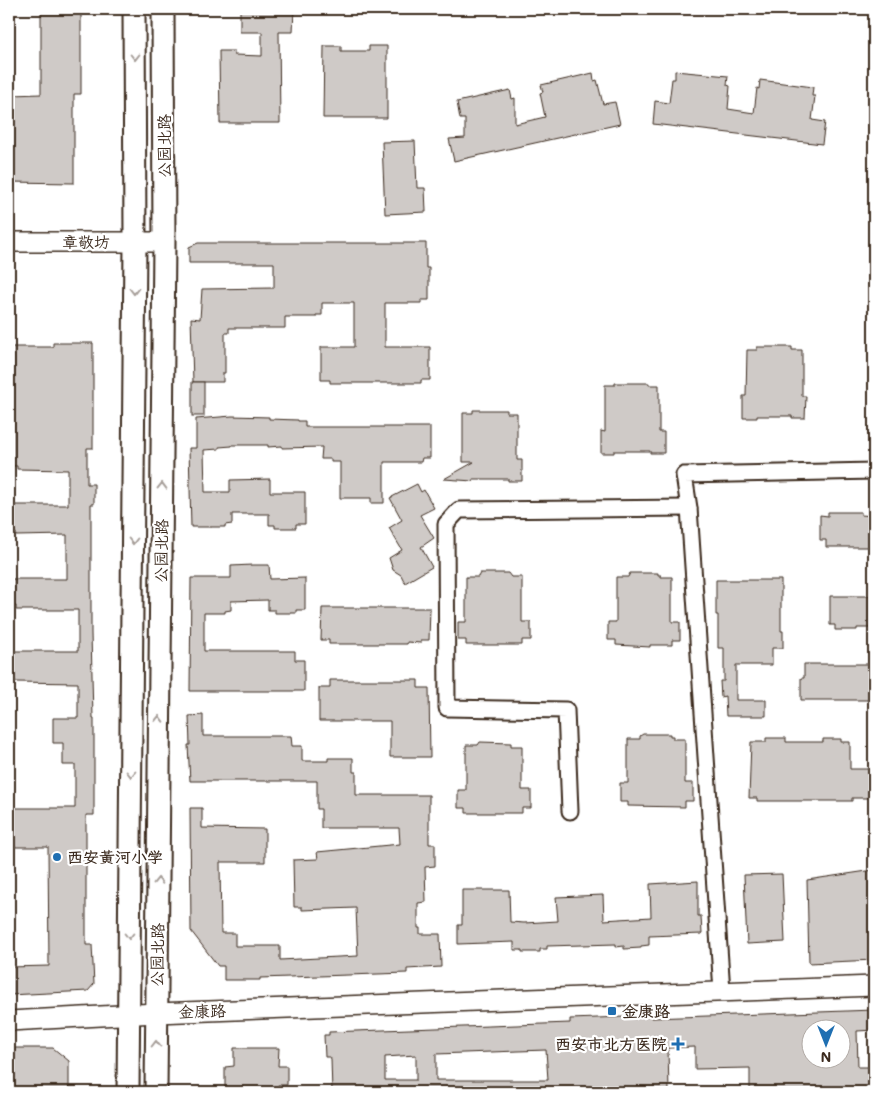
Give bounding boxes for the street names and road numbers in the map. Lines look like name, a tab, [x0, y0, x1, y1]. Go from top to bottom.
street label: 公园北路	[153, 114, 174, 178]
street label: 章敬坊	[62, 231, 110, 252]
street label: 公园北路	[149, 519, 172, 583]
street label: 公园北路	[145, 923, 168, 987]
street label: 金康路	[178, 999, 226, 1022]

